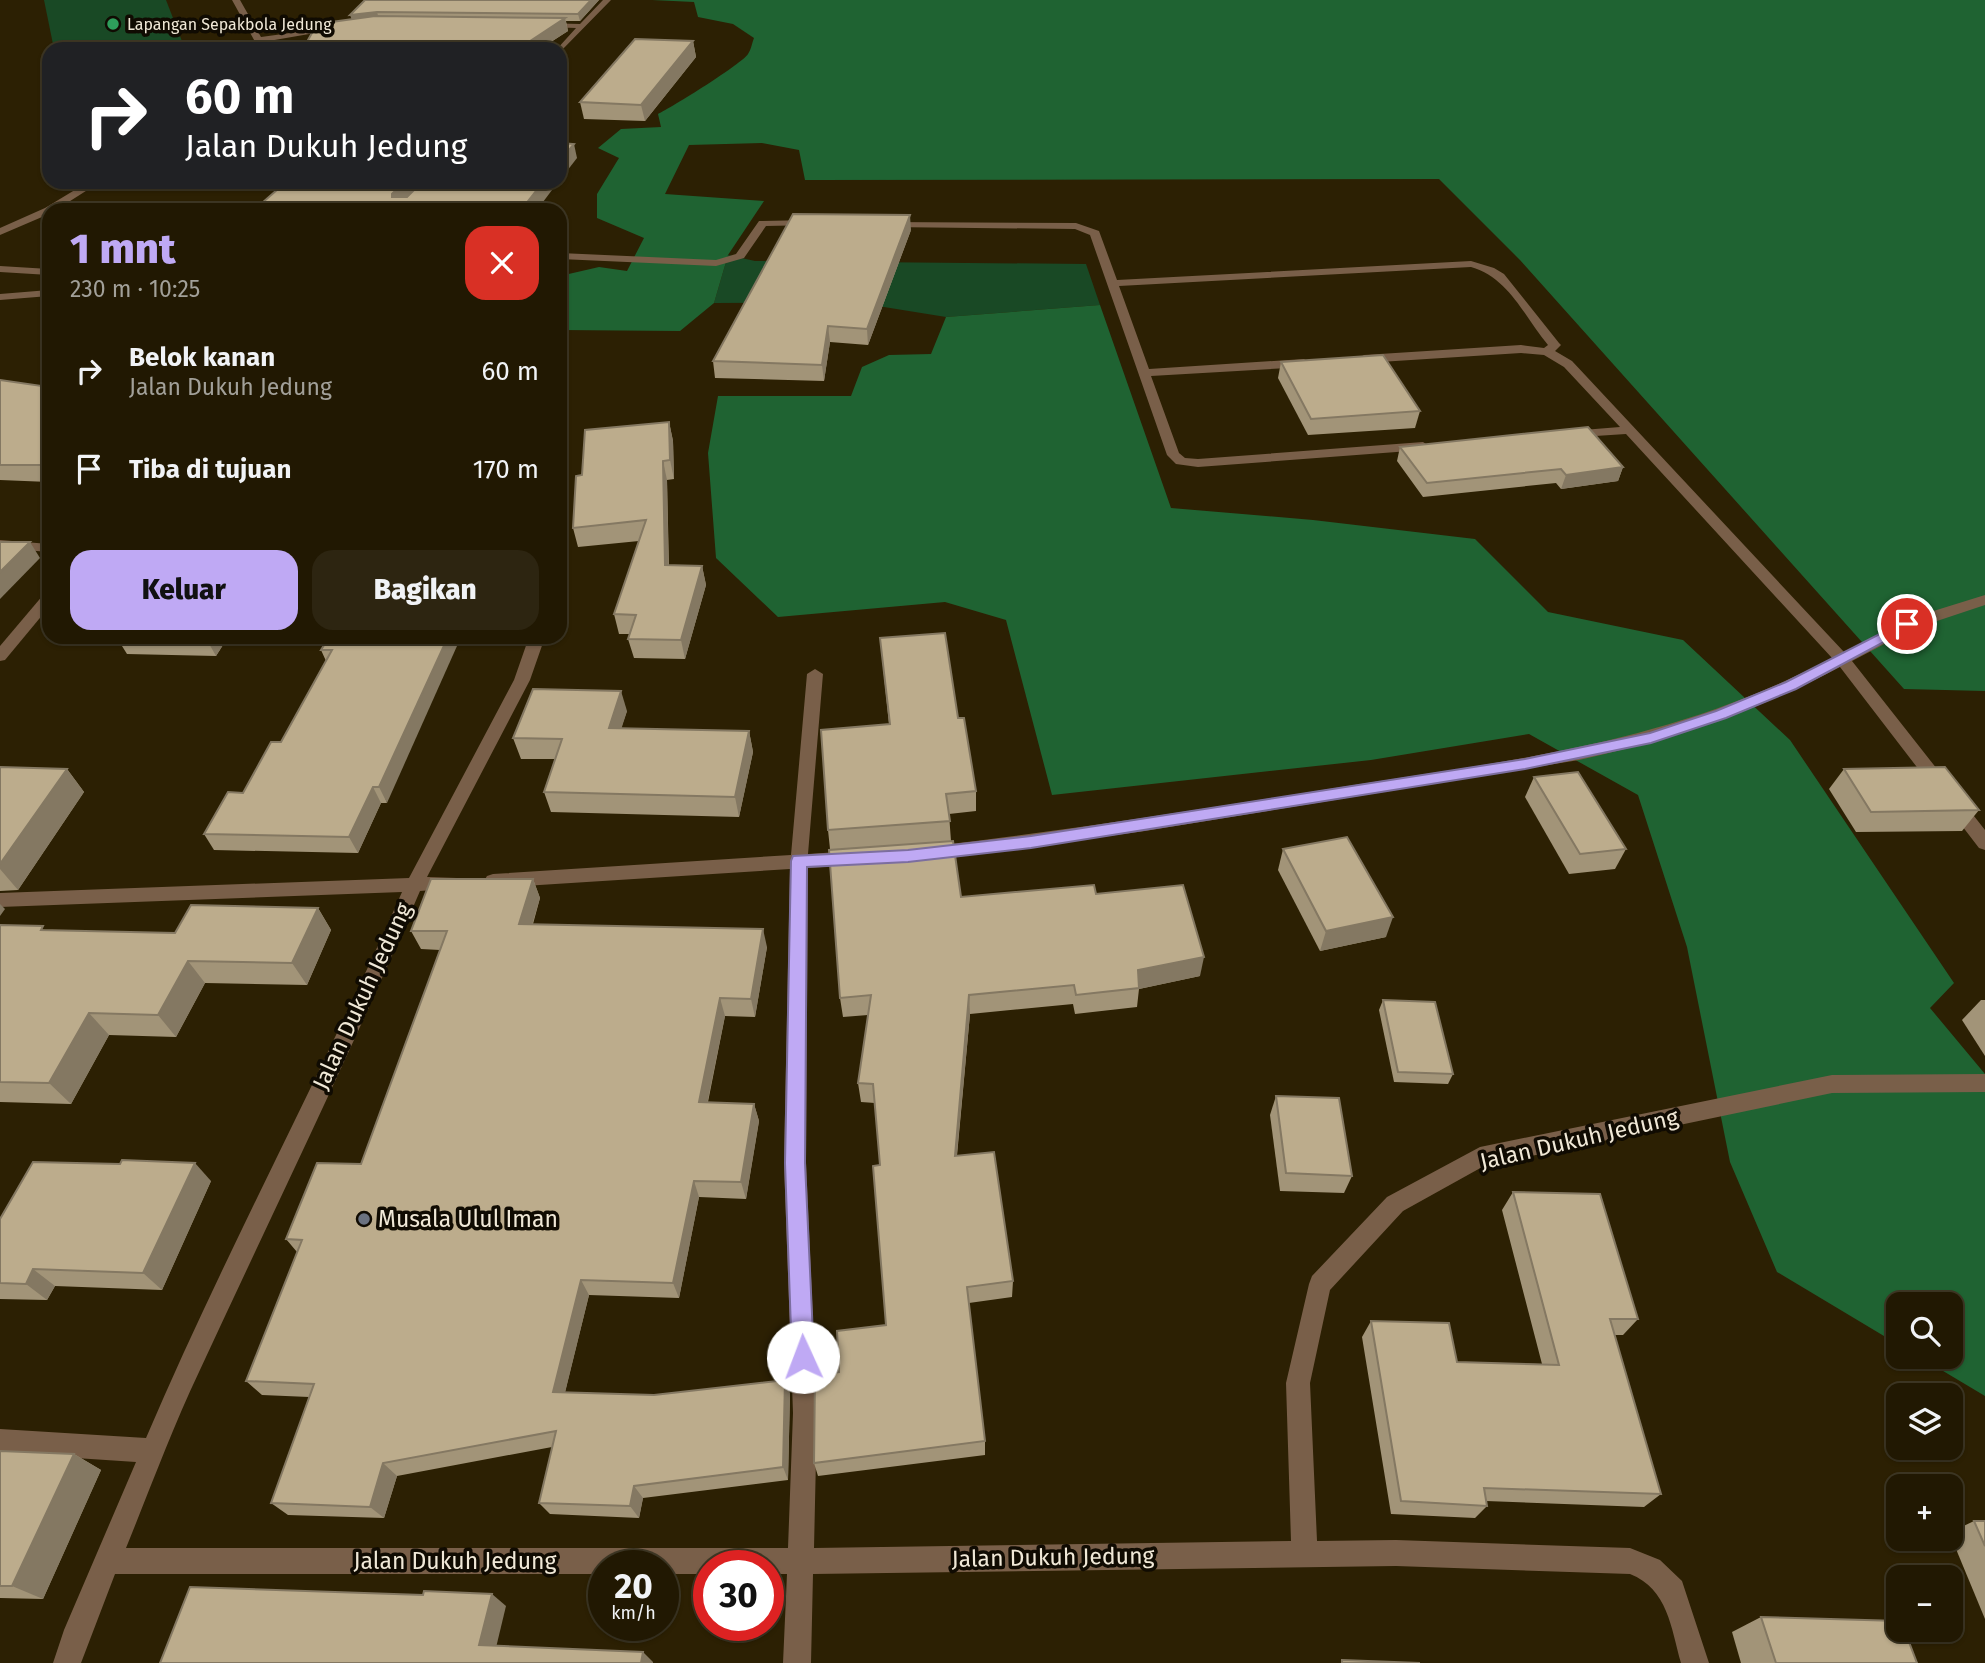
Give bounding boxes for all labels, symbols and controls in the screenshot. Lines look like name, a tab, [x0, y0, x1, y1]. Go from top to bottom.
place label: Lapangan Sepakbola Jedung	[127, 15, 332, 34]
marker: Lapangan Sepakbola Jedung	[105, 16, 121, 32]
text: 60 m	[185, 67, 294, 126]
icon: right	[70, 70, 161, 161]
text: Jalan Dukuh Jedung	[185, 127, 467, 165]
text: 1 mnt	[70, 224, 175, 274]
button: close	[465, 226, 539, 300]
text: 230 m · 10:25	[70, 275, 200, 303]
text: Belok kanan	[129, 342, 275, 373]
icon: right	[70, 352, 108, 390]
text: 60 m	[481, 356, 539, 387]
text: Jalan Dukuh Jedung	[129, 373, 332, 401]
icon: arrive	[70, 450, 108, 488]
text: Tiba di tujuan	[129, 454, 291, 485]
text: 170 m	[473, 454, 539, 485]
button: Keluar	[70, 550, 298, 630]
button: Bagikan	[312, 550, 539, 630]
pin	[1877, 594, 1937, 654]
icon: arrive	[1888, 605, 1926, 643]
street label: Jalan Dukuh Jedung	[306, 898, 418, 1094]
street label: Jalan Dukuh Jedung	[1477, 1103, 1681, 1175]
place label: Musala Ulul Iman	[378, 1205, 558, 1233]
marker: Musala Ulul Iman	[356, 1211, 372, 1227]
map controls	[1886, 1292, 1963, 1642]
button: search	[1886, 1292, 1963, 1369]
position arrow	[766, 1320, 840, 1394]
button: layers	[1886, 1383, 1963, 1460]
button: +	[1886, 1474, 1963, 1551]
street label: Jalan Dukuh Jedung	[951, 1541, 1155, 1573]
street label: Jalan Dukuh Jedung	[354, 1547, 556, 1575]
speed limit sign: 30	[693, 1550, 784, 1641]
text: 20	[614, 1565, 653, 1607]
button: −	[1886, 1565, 1963, 1642]
text: km/h	[611, 1602, 656, 1624]

